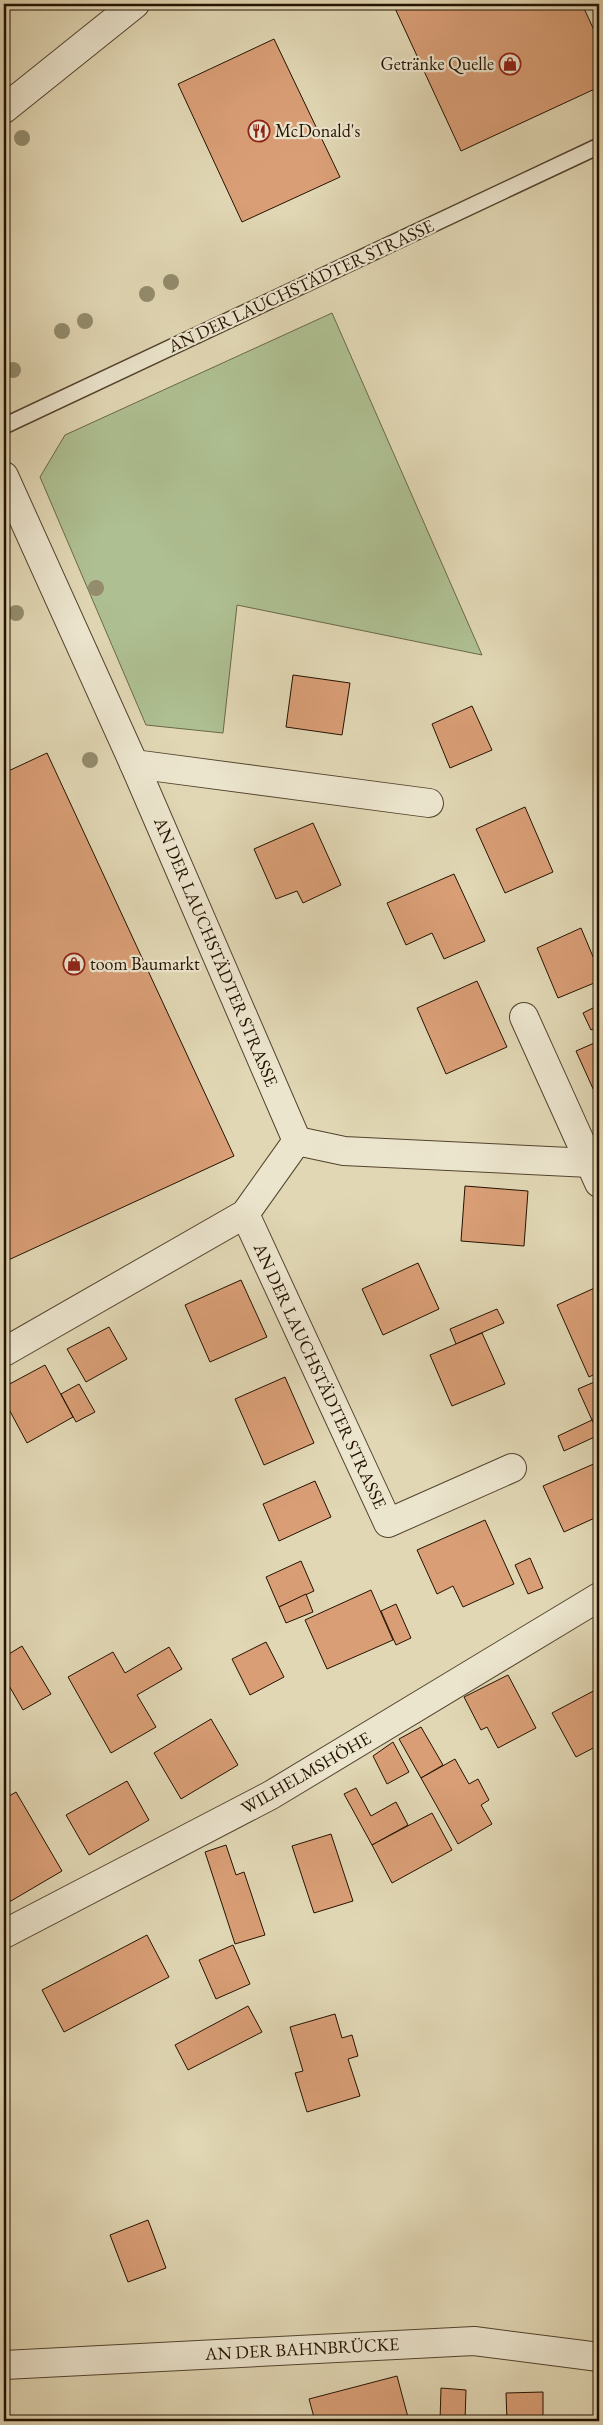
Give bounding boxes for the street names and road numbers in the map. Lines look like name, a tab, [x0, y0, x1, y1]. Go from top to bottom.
street label: AN DER LAUCHSTÄDTER STRASSE	[163, 214, 437, 358]
street label: AN DER LAUCHSTÄDTER STRASSE	[149, 813, 284, 1090]
street label: AN DER LAUCHSTÄDTER STRASSE	[248, 1238, 392, 1512]
street label: WILHELMSHÖHE	[237, 1726, 375, 1819]
street label: AN DER BAHNBRÜCKE	[203, 2332, 400, 2365]

